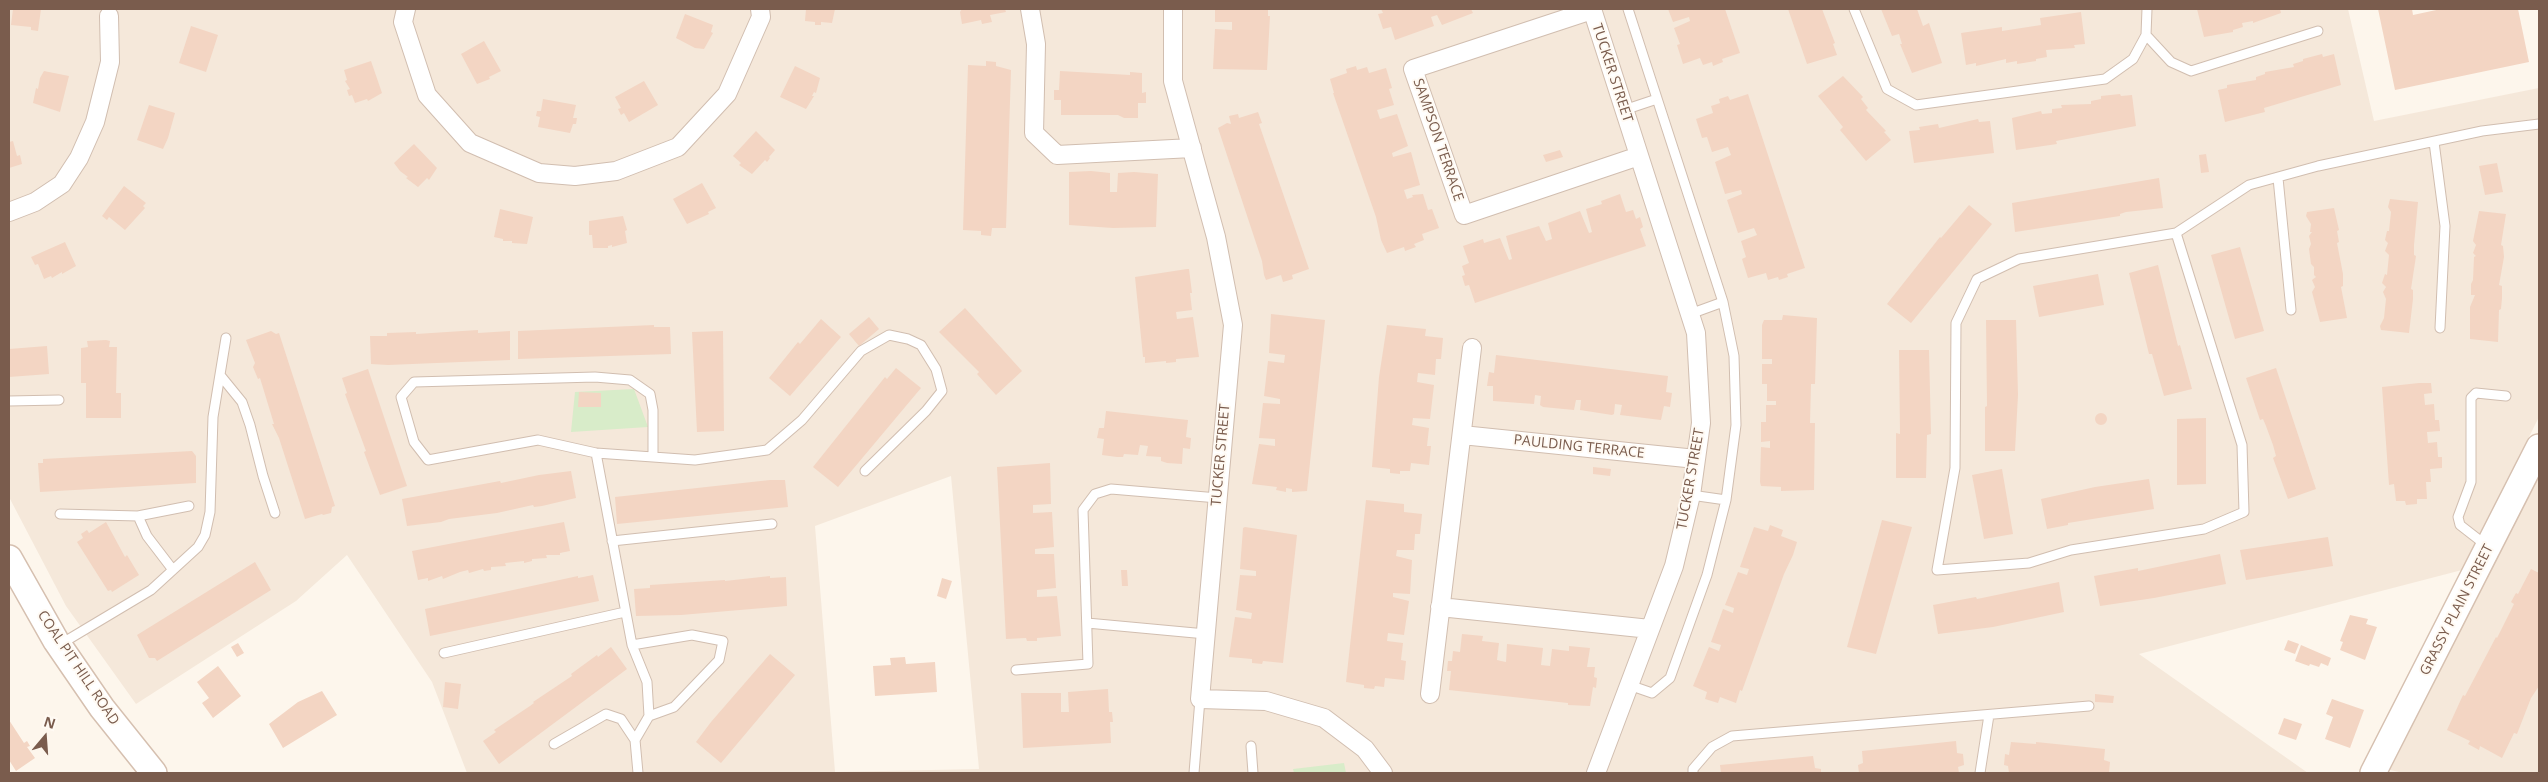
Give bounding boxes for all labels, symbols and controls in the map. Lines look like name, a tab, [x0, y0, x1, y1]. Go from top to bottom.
street label: TUCKER STREET	[1588, 22, 1636, 124]
street label: SAMPSON TERRACE	[1409, 77, 1467, 203]
street label: TUCKER STREET	[1208, 403, 1234, 507]
street label: TUCKER STREET	[1674, 427, 1708, 531]
street label: PAULDING TERRACE	[1513, 432, 1645, 462]
street label: GRASSY PLAIN STREET	[2417, 542, 2497, 678]
street label: COAL PIT HILL ROAD	[34, 608, 122, 728]
text: N	[41, 711, 58, 733]
north arrow	[20, 712, 70, 762]

